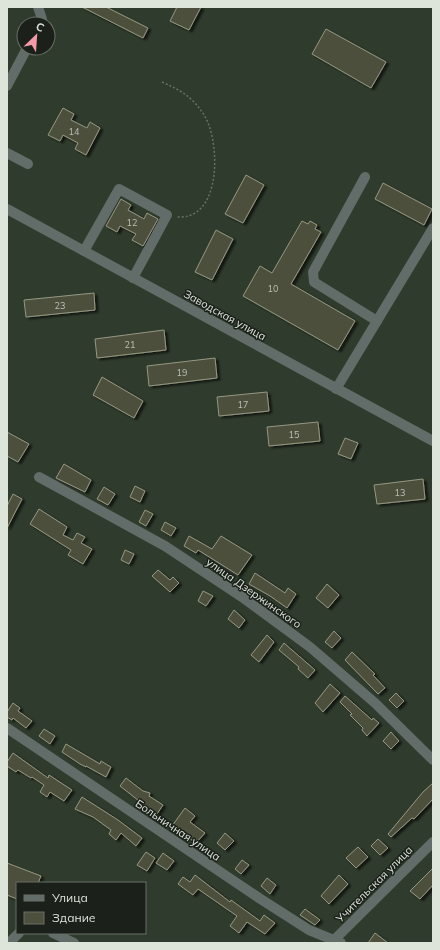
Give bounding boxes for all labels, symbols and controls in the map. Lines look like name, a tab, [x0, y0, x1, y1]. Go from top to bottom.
north arrow	[16, 16, 56, 56]
text: С	[34, 19, 47, 35]
house number: 14	[69, 126, 80, 137]
house number: 12	[127, 217, 137, 228]
house number: 10	[268, 283, 278, 294]
street label: Заводская улица	[181, 287, 269, 343]
house number: 23	[55, 300, 65, 311]
house number: 21	[125, 339, 135, 350]
house number: 19	[177, 367, 187, 378]
house number: 17	[238, 399, 248, 410]
house number: 15	[289, 429, 300, 440]
house number: 13	[395, 487, 405, 498]
street label: улица Дзержинского	[204, 555, 304, 631]
street label: Больничная улица	[133, 796, 223, 864]
street label: Учительская улица	[332, 843, 415, 926]
legend	[16, 882, 146, 934]
text: Улица	[51, 890, 88, 905]
text: Здание	[52, 910, 96, 925]

